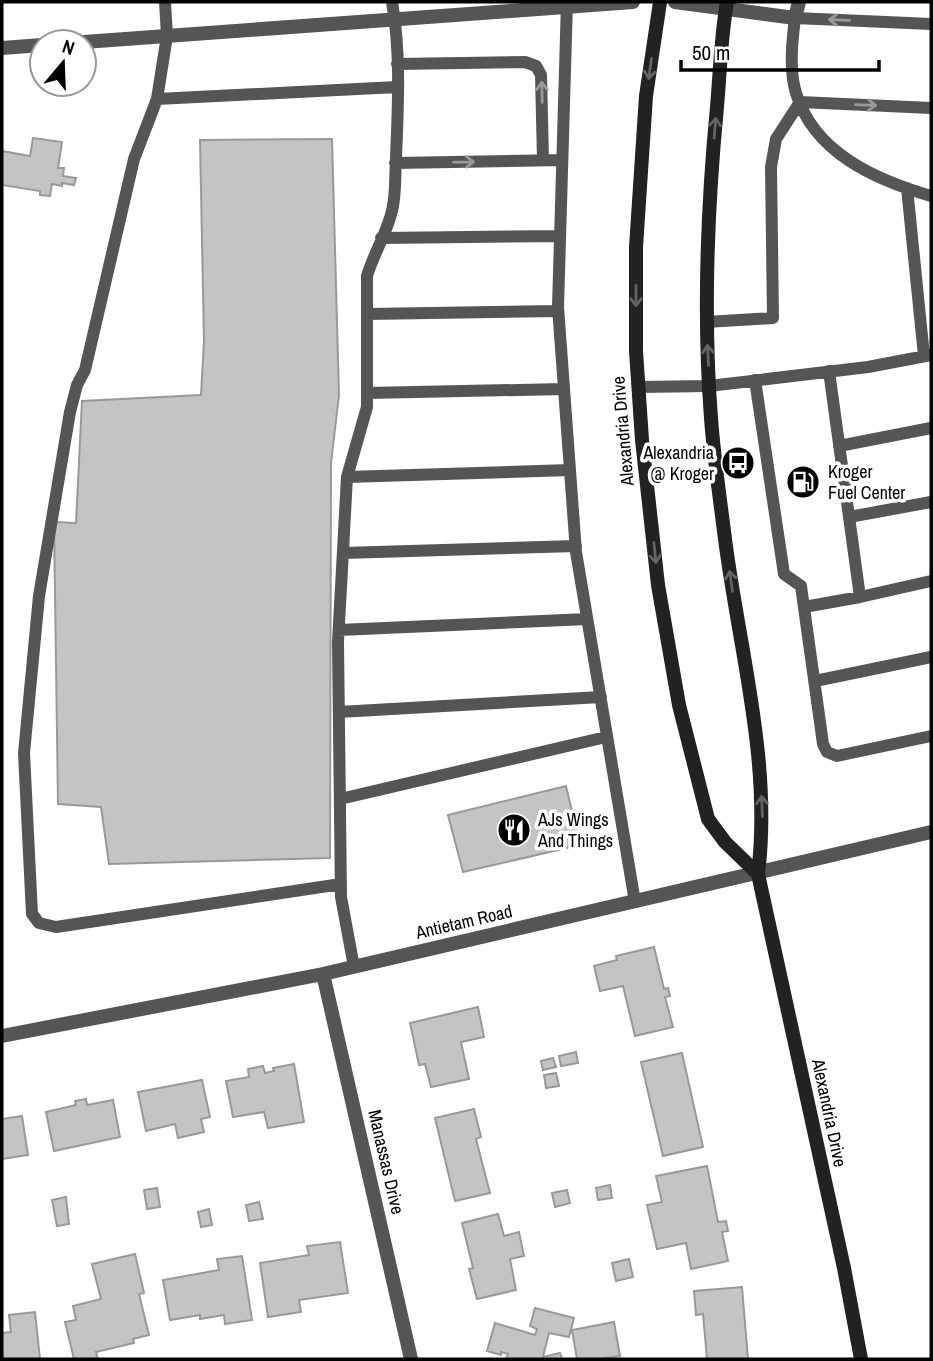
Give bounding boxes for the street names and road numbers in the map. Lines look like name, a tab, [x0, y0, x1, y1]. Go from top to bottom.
street label: Alexandria Drive	[605, 375, 640, 488]
street label: Antietam Road	[412, 898, 515, 945]
street label: Alexandria Drive	[806, 1056, 853, 1169]
street label: Manassas Drive	[362, 1107, 411, 1217]

